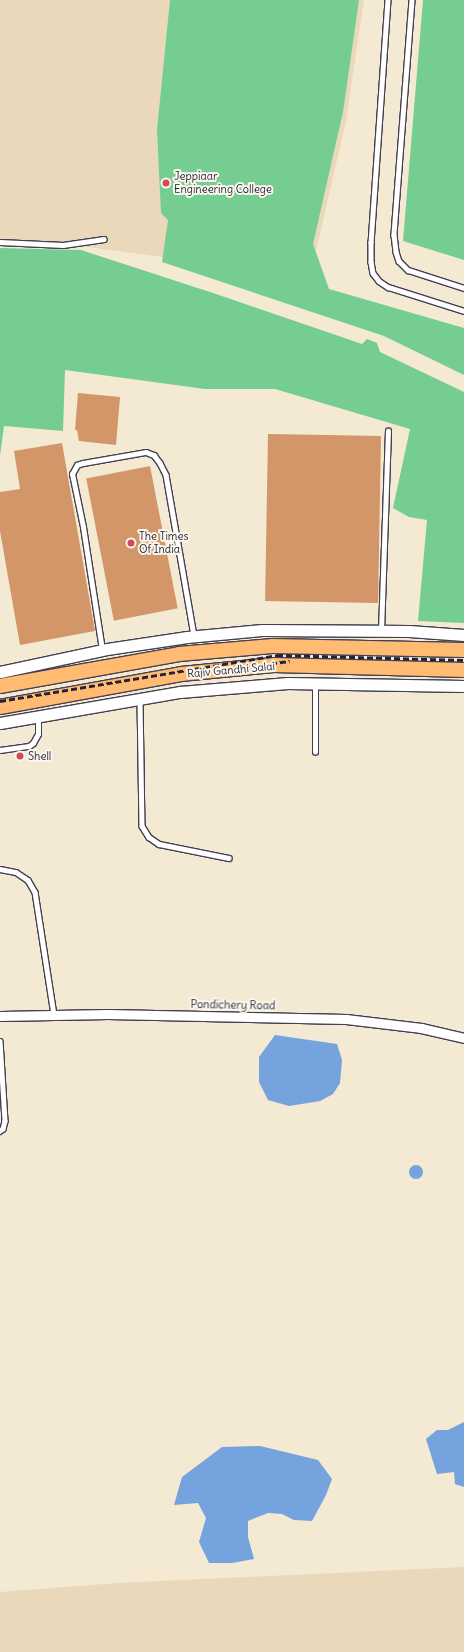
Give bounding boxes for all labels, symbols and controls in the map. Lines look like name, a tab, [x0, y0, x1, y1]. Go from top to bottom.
place label: Jeppiaar Engineering College	[174, 170, 272, 196]
marker: Jeppiaar Engineering College	[161, 178, 171, 188]
place label: The Times Of India	[139, 530, 188, 556]
marker: The Times Of India	[126, 538, 136, 548]
street label: Rajiv Gandhi Salai	[186, 660, 276, 680]
place label: Shell	[28, 749, 51, 763]
marker: Shell	[15, 751, 25, 761]
street label: Pondichery Road	[190, 998, 276, 1012]

